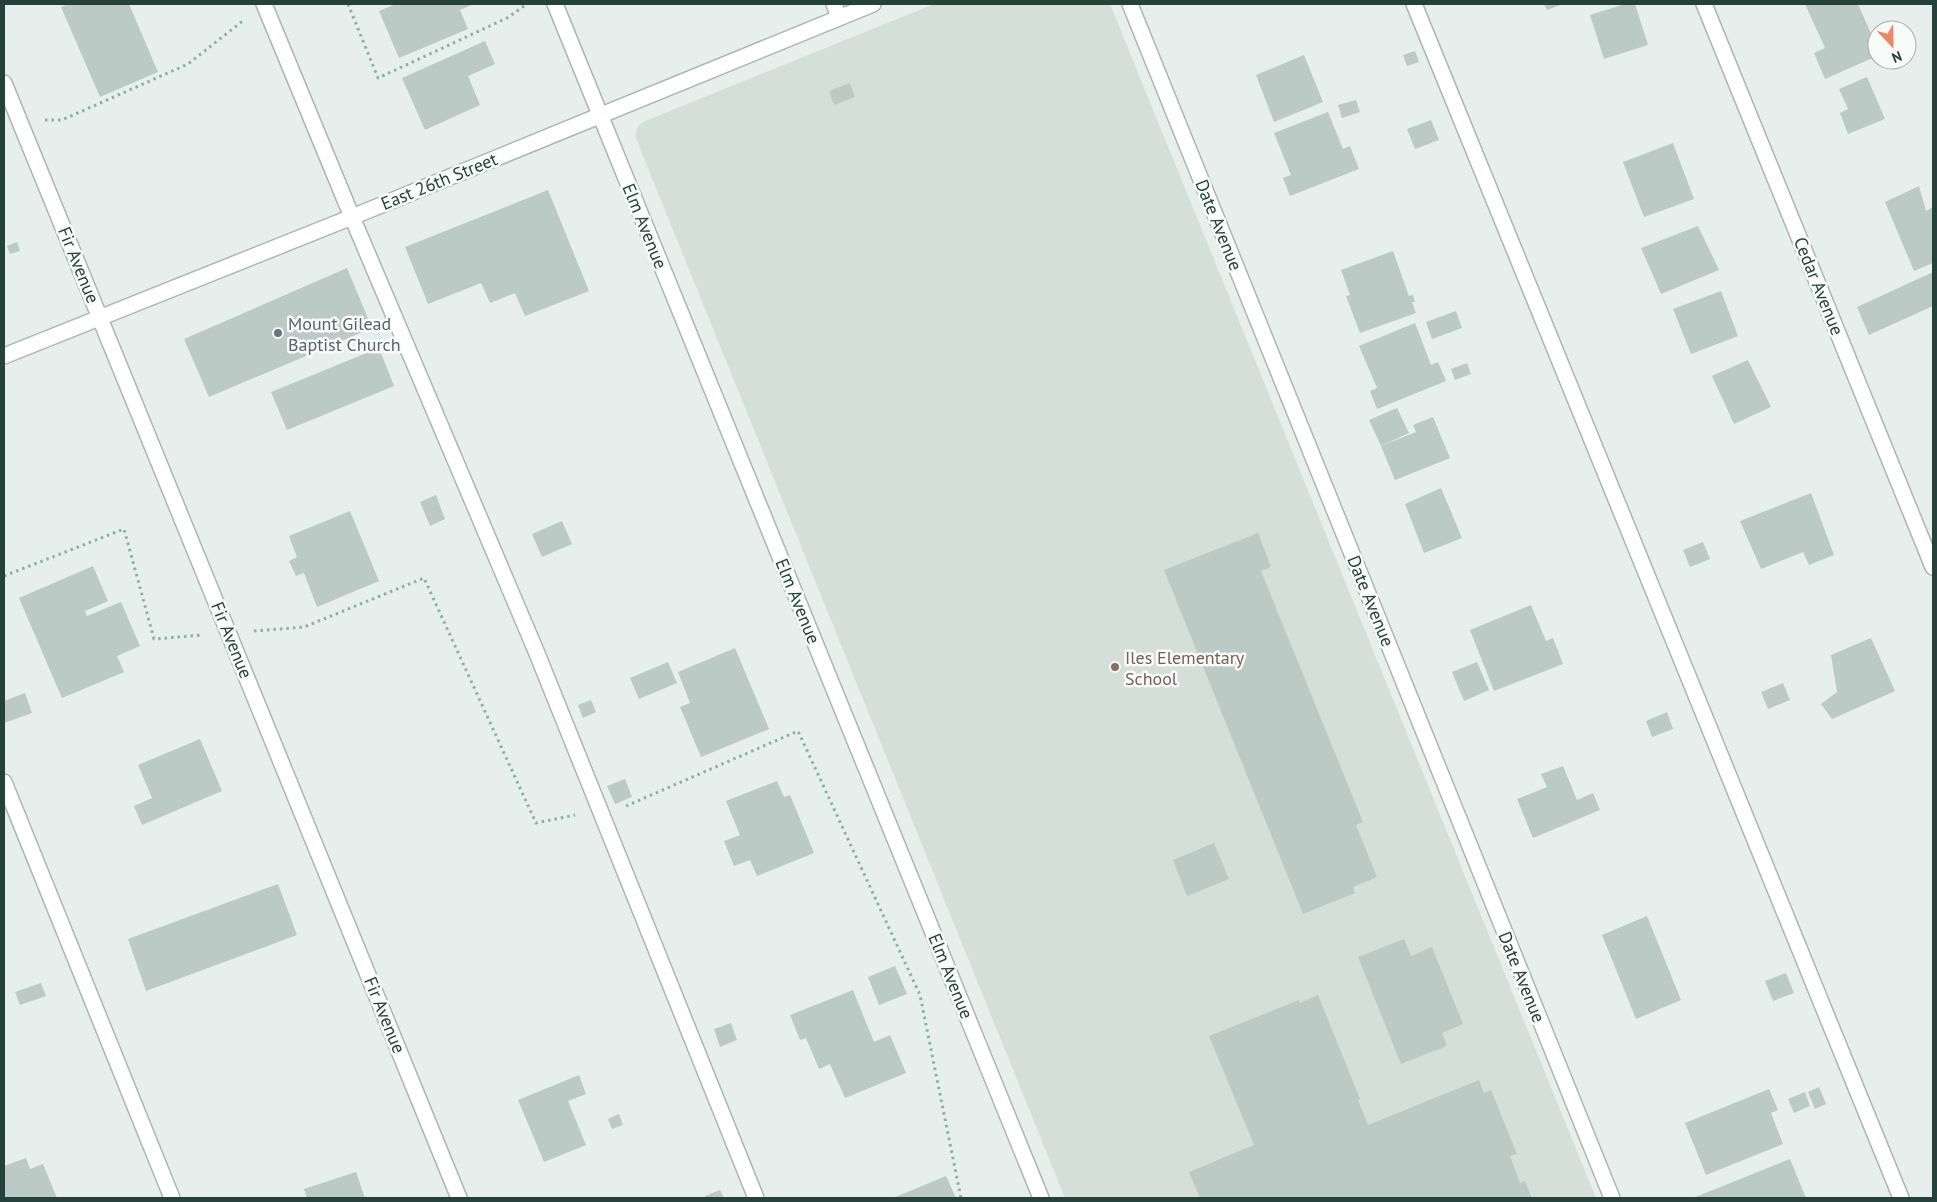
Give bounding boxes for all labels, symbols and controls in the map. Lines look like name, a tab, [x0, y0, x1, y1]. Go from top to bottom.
north arrow	[1867, 20, 1917, 70]
text: N	[1889, 47, 1905, 67]
street label: East 26th Street	[377, 147, 501, 215]
street label: Date Avenue	[1190, 176, 1248, 274]
street label: Elm Avenue	[617, 180, 673, 272]
street label: Fir Avenue	[53, 223, 105, 307]
street label: Cedar Avenue	[1789, 233, 1849, 339]
place label: Mount Gilead Baptist Church	[288, 312, 401, 356]
marker: Mount Gilead Baptist Church	[272, 327, 284, 339]
street label: Date Avenue	[1342, 552, 1400, 650]
street label: Elm Avenue	[770, 555, 826, 647]
street label: Fir Avenue	[206, 598, 258, 682]
place label: Iles Elementary School	[1125, 646, 1245, 690]
marker: Iles Elementary School	[1109, 661, 1121, 673]
street label: Date Avenue	[1493, 928, 1551, 1026]
street label: Elm Avenue	[923, 930, 979, 1022]
street label: Fir Avenue	[359, 973, 411, 1057]

